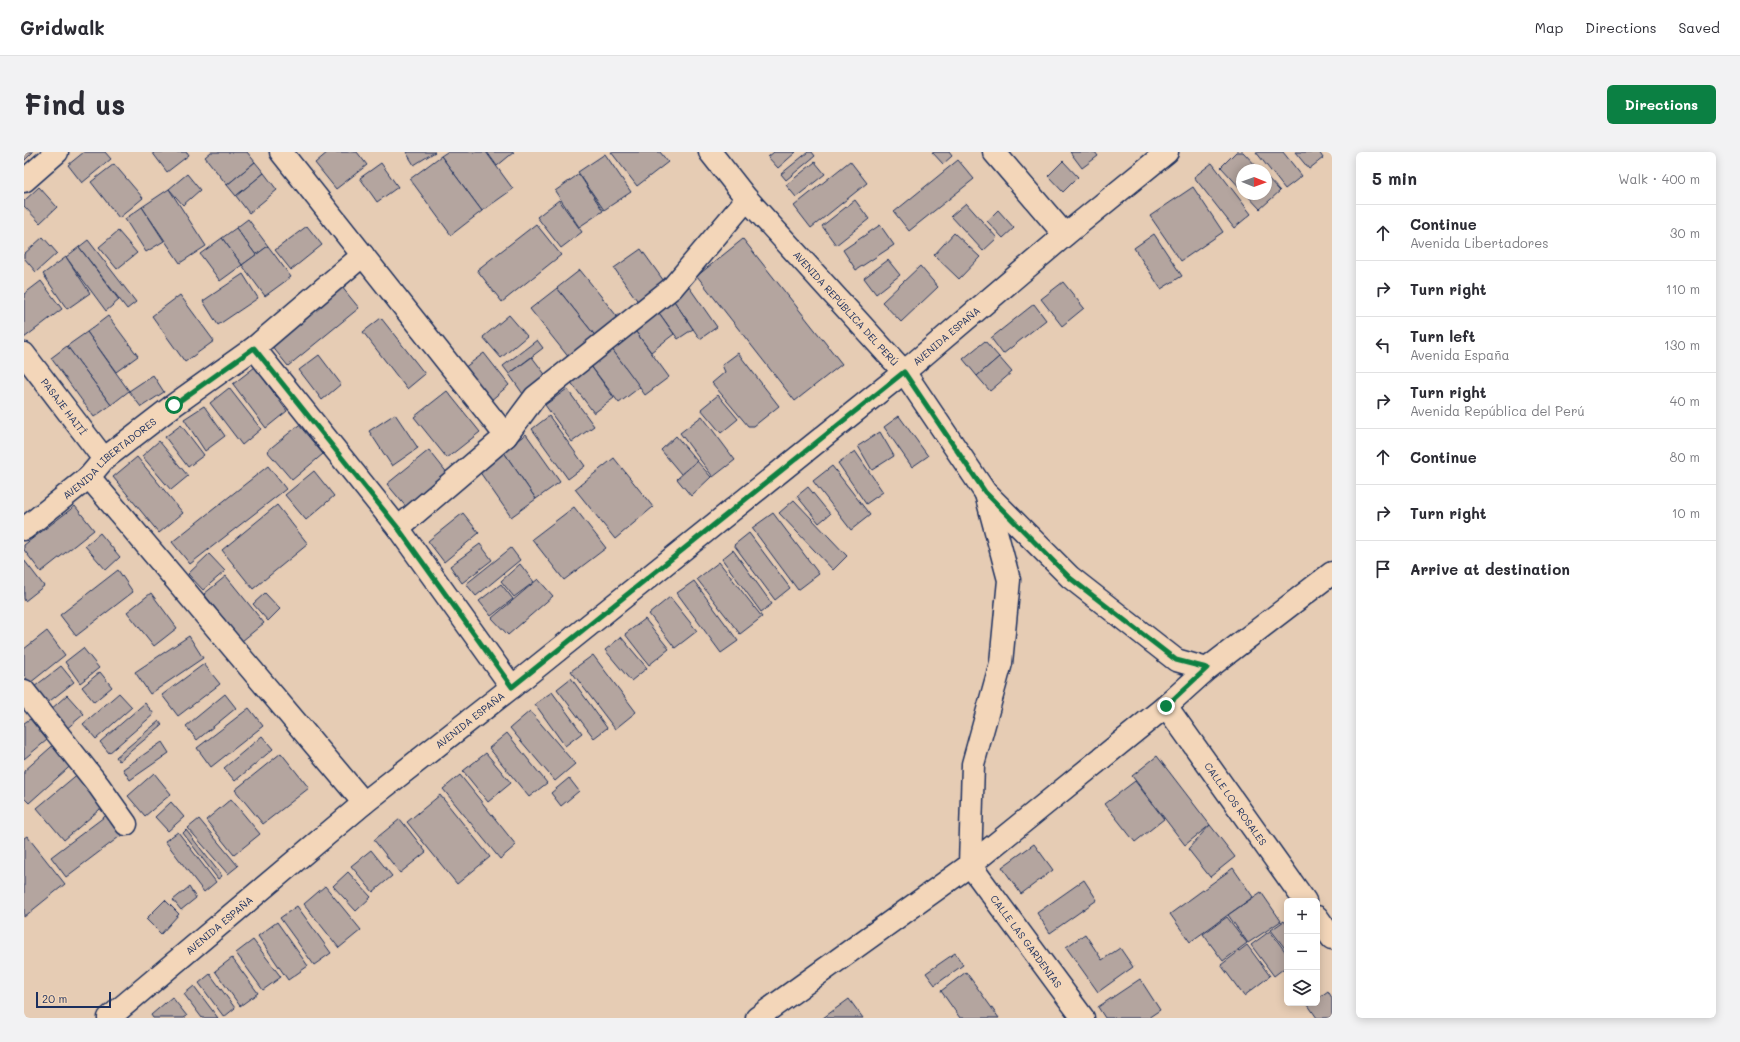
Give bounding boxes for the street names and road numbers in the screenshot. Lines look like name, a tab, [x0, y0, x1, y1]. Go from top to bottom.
street label: AVENIDA REPÚBLICA DEL PERÚ	[790, 248, 902, 368]
street label: AVENIDA ESPAÑA	[910, 303, 983, 369]
street label: PASAJE HAITÍ	[38, 375, 90, 438]
street label: AVENIDA LIBERTADORES	[60, 414, 159, 502]
street label: AVENIDA ESPAÑA	[432, 688, 507, 752]
street label: CALLE LOS ROSALES	[1201, 759, 1270, 848]
street label: CALLE LAS GARDENIAS	[987, 892, 1065, 991]
street label: AVENIDA ESPAÑA	[182, 893, 256, 958]

